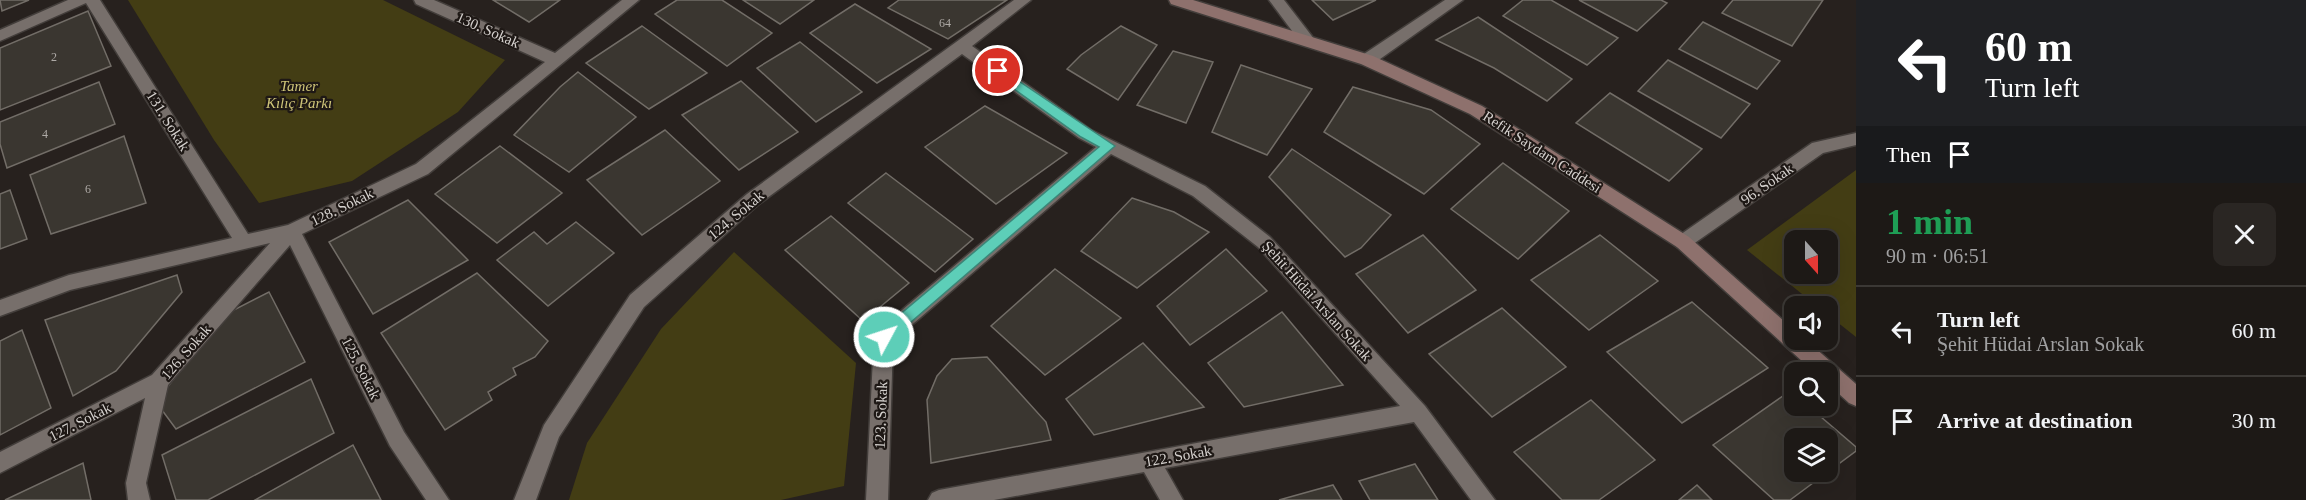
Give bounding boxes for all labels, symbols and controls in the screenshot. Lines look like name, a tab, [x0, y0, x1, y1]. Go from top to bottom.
street label: 130. Sokak	[454, 9, 523, 51]
house number: 64	[939, 16, 951, 30]
icon: left	[1886, 24, 1964, 102]
text: 60 m	[1985, 24, 2073, 70]
pin	[972, 45, 1023, 96]
house number: 2	[51, 50, 57, 64]
icon: arrive	[981, 54, 1014, 87]
text: Turn left	[1985, 73, 2079, 103]
park label: Tamer Kılıç Parkı	[265, 78, 332, 111]
street label: 131. Sokak	[143, 88, 193, 154]
street label: Refik Saydam Caddesi	[1480, 108, 1604, 196]
house number: 4	[42, 127, 48, 141]
icon: arrive	[1943, 138, 1976, 171]
text: Then	[1886, 142, 1931, 167]
street label: 96. Sokak	[1738, 160, 1797, 208]
house number: 6	[85, 182, 91, 196]
street label: 128. Sokak	[308, 185, 376, 229]
street label: 124. Sokak	[705, 187, 767, 243]
text: 1 min	[1886, 202, 1973, 242]
button: close	[2213, 203, 2276, 266]
north arrow	[1784, 230, 1838, 284]
map controls	[1784, 230, 1838, 482]
street label: Şehit Hüdai Arslan Sokak	[1259, 238, 1375, 364]
text: 90 m · 06:51	[1886, 245, 1989, 267]
button: sound	[1784, 296, 1838, 350]
position arrow	[852, 305, 916, 369]
text: Turn left	[1937, 307, 2020, 332]
icon: left	[1886, 315, 1919, 348]
text: 60 m	[2231, 318, 2276, 343]
street label: 126. Sokak	[158, 321, 215, 383]
text: Şehit Hüdai Arslan Sokak	[1937, 333, 2144, 355]
street label: 125. Sokak	[339, 334, 384, 402]
button: search	[1784, 362, 1838, 416]
street label: 123. Sokak	[872, 380, 890, 449]
street label: 127. Sokak	[46, 399, 114, 444]
icon: arrive	[1886, 405, 1919, 438]
text: Arrive at destination	[1937, 408, 2133, 433]
text: 30 m	[2231, 408, 2276, 433]
button: layers	[1784, 428, 1838, 482]
street label: 122. Sokak	[1143, 442, 1213, 470]

